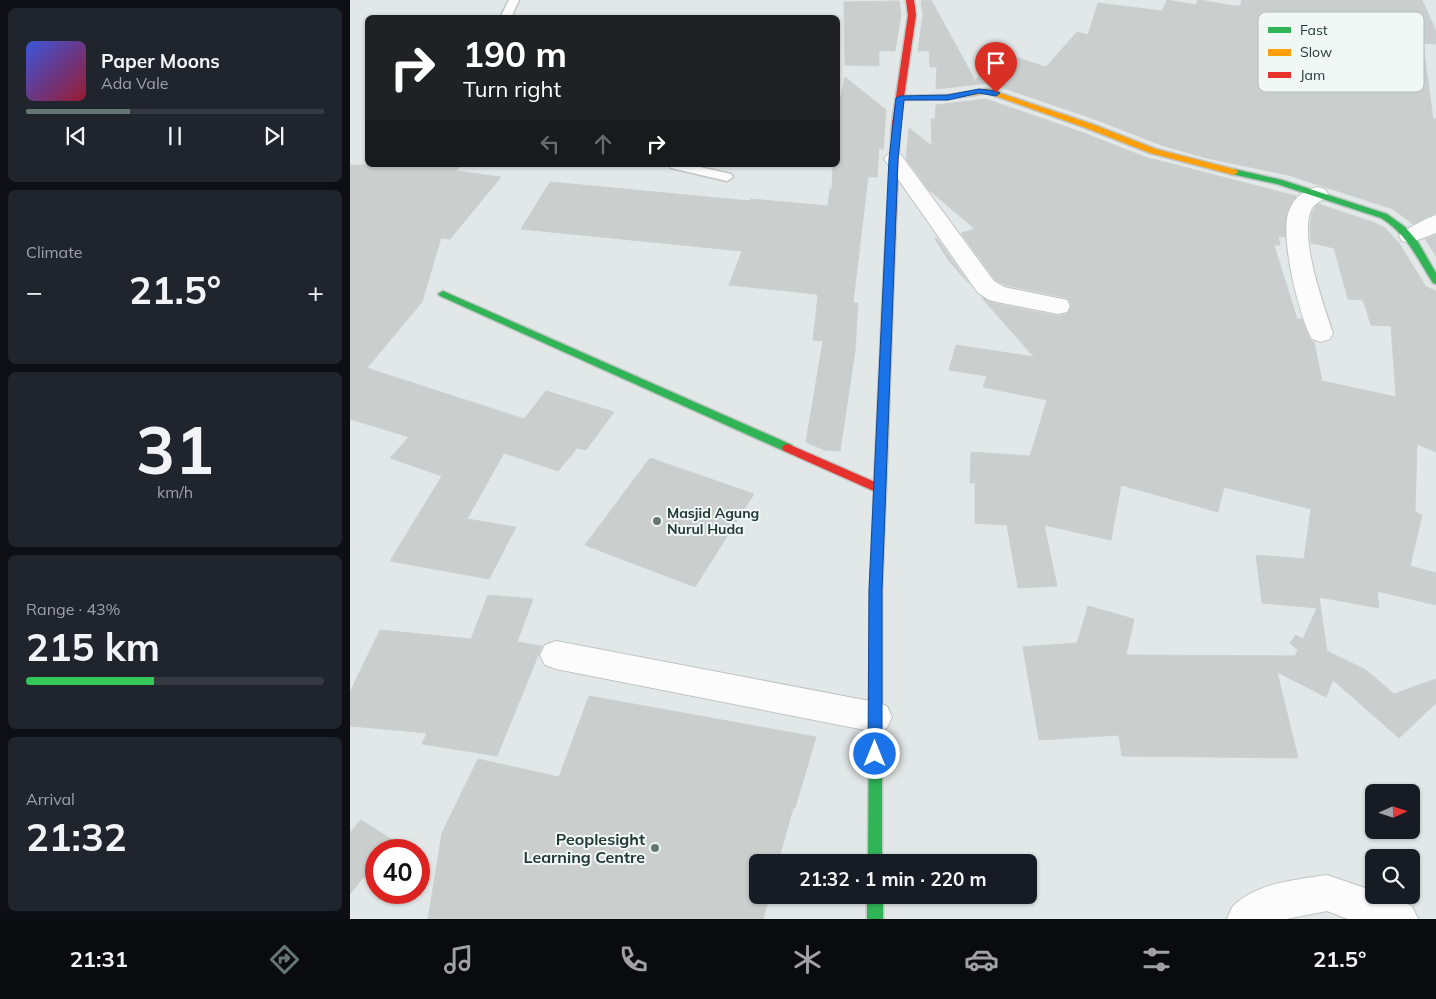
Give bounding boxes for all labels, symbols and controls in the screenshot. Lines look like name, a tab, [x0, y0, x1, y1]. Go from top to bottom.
legend	[1258, 12, 1424, 92]
text: Fast	[1300, 21, 1328, 39]
text: 190 m	[463, 32, 567, 76]
icon: right	[380, 35, 445, 100]
pin	[975, 42, 1017, 93]
text: Slow	[1300, 43, 1332, 61]
text: Paper Moons	[101, 49, 220, 73]
icon: arrive	[982, 49, 1010, 77]
text: Jam	[1300, 66, 1325, 84]
text: Ada Vale	[101, 73, 168, 93]
text: Turn right	[463, 75, 561, 103]
icon: previous	[62, 122, 90, 150]
icon: pause	[161, 122, 189, 150]
icon: next	[260, 122, 288, 150]
icon: left	[536, 130, 564, 158]
icon: ahead	[589, 130, 617, 158]
icon: right	[642, 130, 670, 158]
text: Climate	[26, 242, 82, 262]
text: 21.5°	[129, 266, 221, 314]
text: −	[26, 274, 43, 309]
text: +	[307, 274, 324, 309]
text: 31	[136, 409, 214, 490]
text: km/h	[157, 482, 193, 502]
place label: Masjid Agung Nurul Huda	[667, 504, 759, 538]
marker: Masjid Agung Nurul Huda	[651, 515, 663, 527]
text: Range · 43%	[26, 599, 121, 619]
text: 215 km	[26, 623, 160, 671]
position arrow	[848, 727, 900, 779]
north arrow	[1365, 784, 1420, 839]
map controls	[1365, 784, 1420, 904]
text: Arrival	[26, 789, 75, 809]
text: 21:32	[26, 813, 127, 861]
place label: Peoplesight Learning Centre	[524, 829, 645, 867]
speed limit sign: 40	[365, 839, 430, 904]
marker: Peoplesight Learning Centre	[649, 842, 661, 854]
button: search	[1365, 849, 1420, 904]
text: 21:32 · 1 min · 220 m	[799, 867, 987, 891]
icon: directions	[267, 942, 302, 977]
icon: music	[441, 942, 476, 977]
icon: phone	[616, 942, 651, 977]
icon: climate	[790, 942, 825, 977]
icon: car	[964, 942, 999, 977]
icon: filters	[1139, 942, 1174, 977]
text: 21:31	[70, 945, 128, 973]
text: 21.5°	[1313, 945, 1366, 973]

